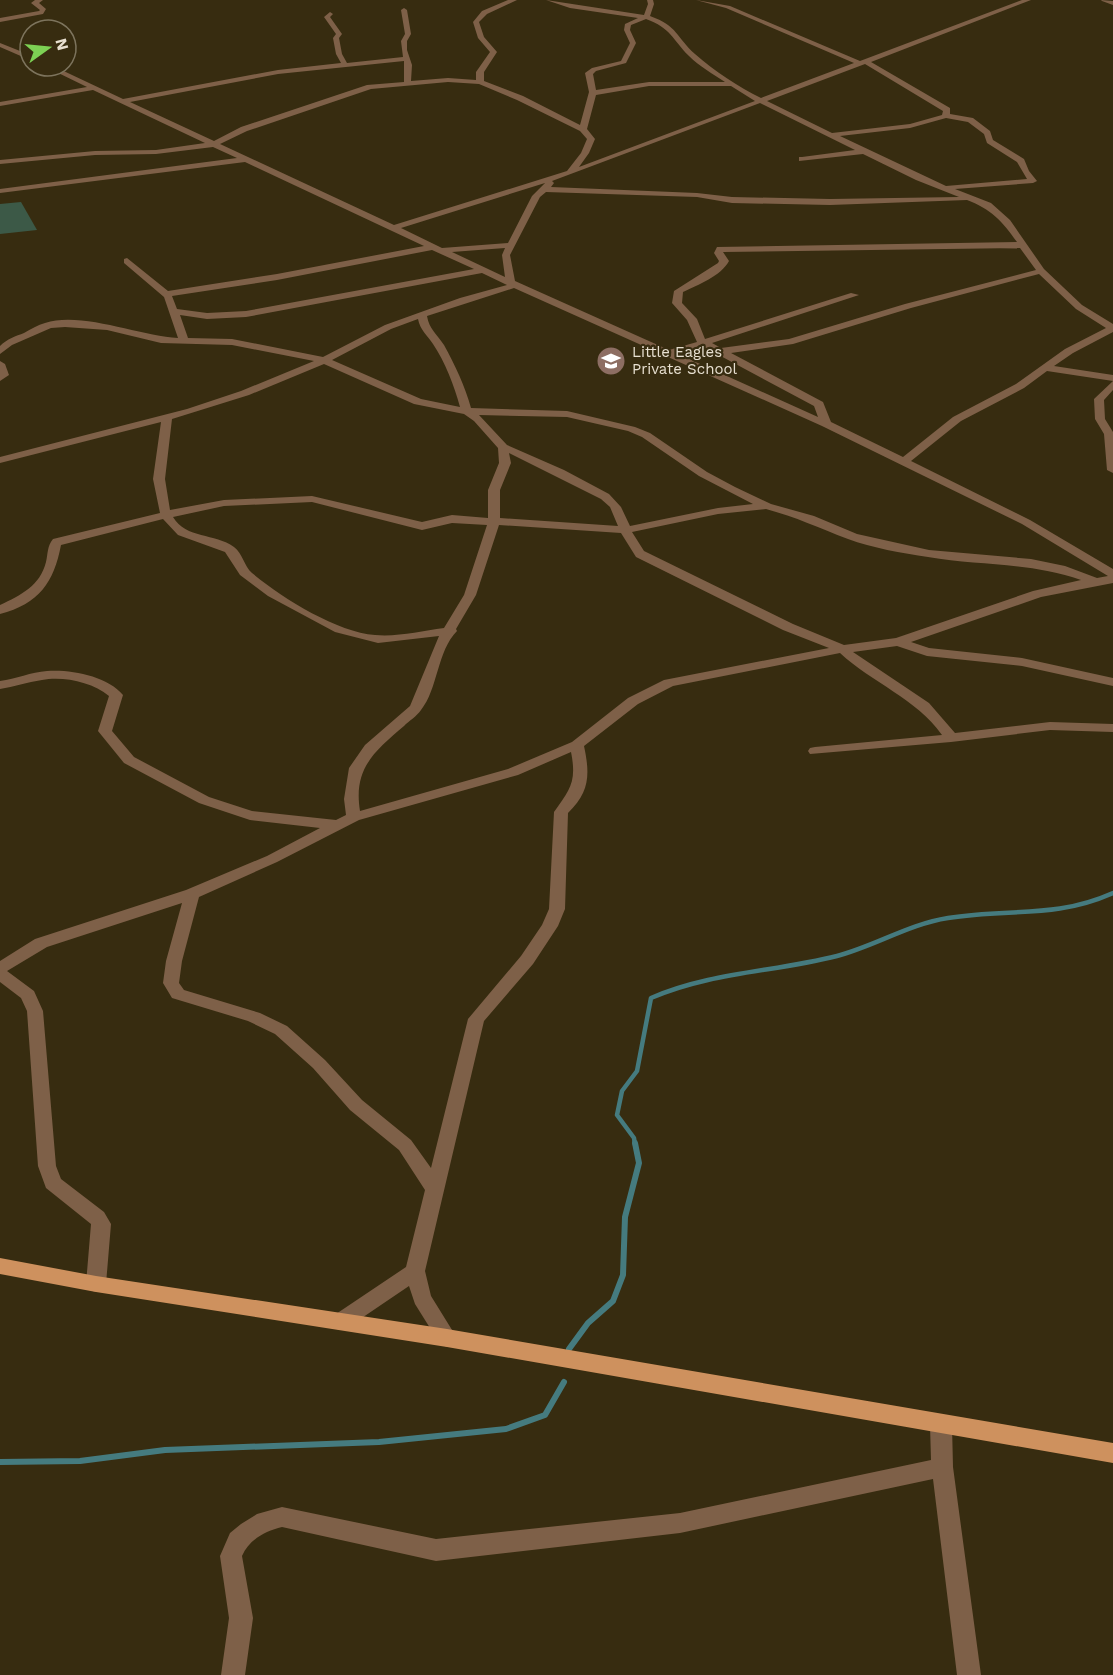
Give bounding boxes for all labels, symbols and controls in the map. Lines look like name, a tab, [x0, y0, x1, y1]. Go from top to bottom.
north arrow	[18, 18, 78, 78]
text: N	[51, 36, 73, 52]
place label: Little Eagles Private School	[632, 343, 737, 378]
school or university icon: Little Eagles Private School	[595, 345, 627, 377]

